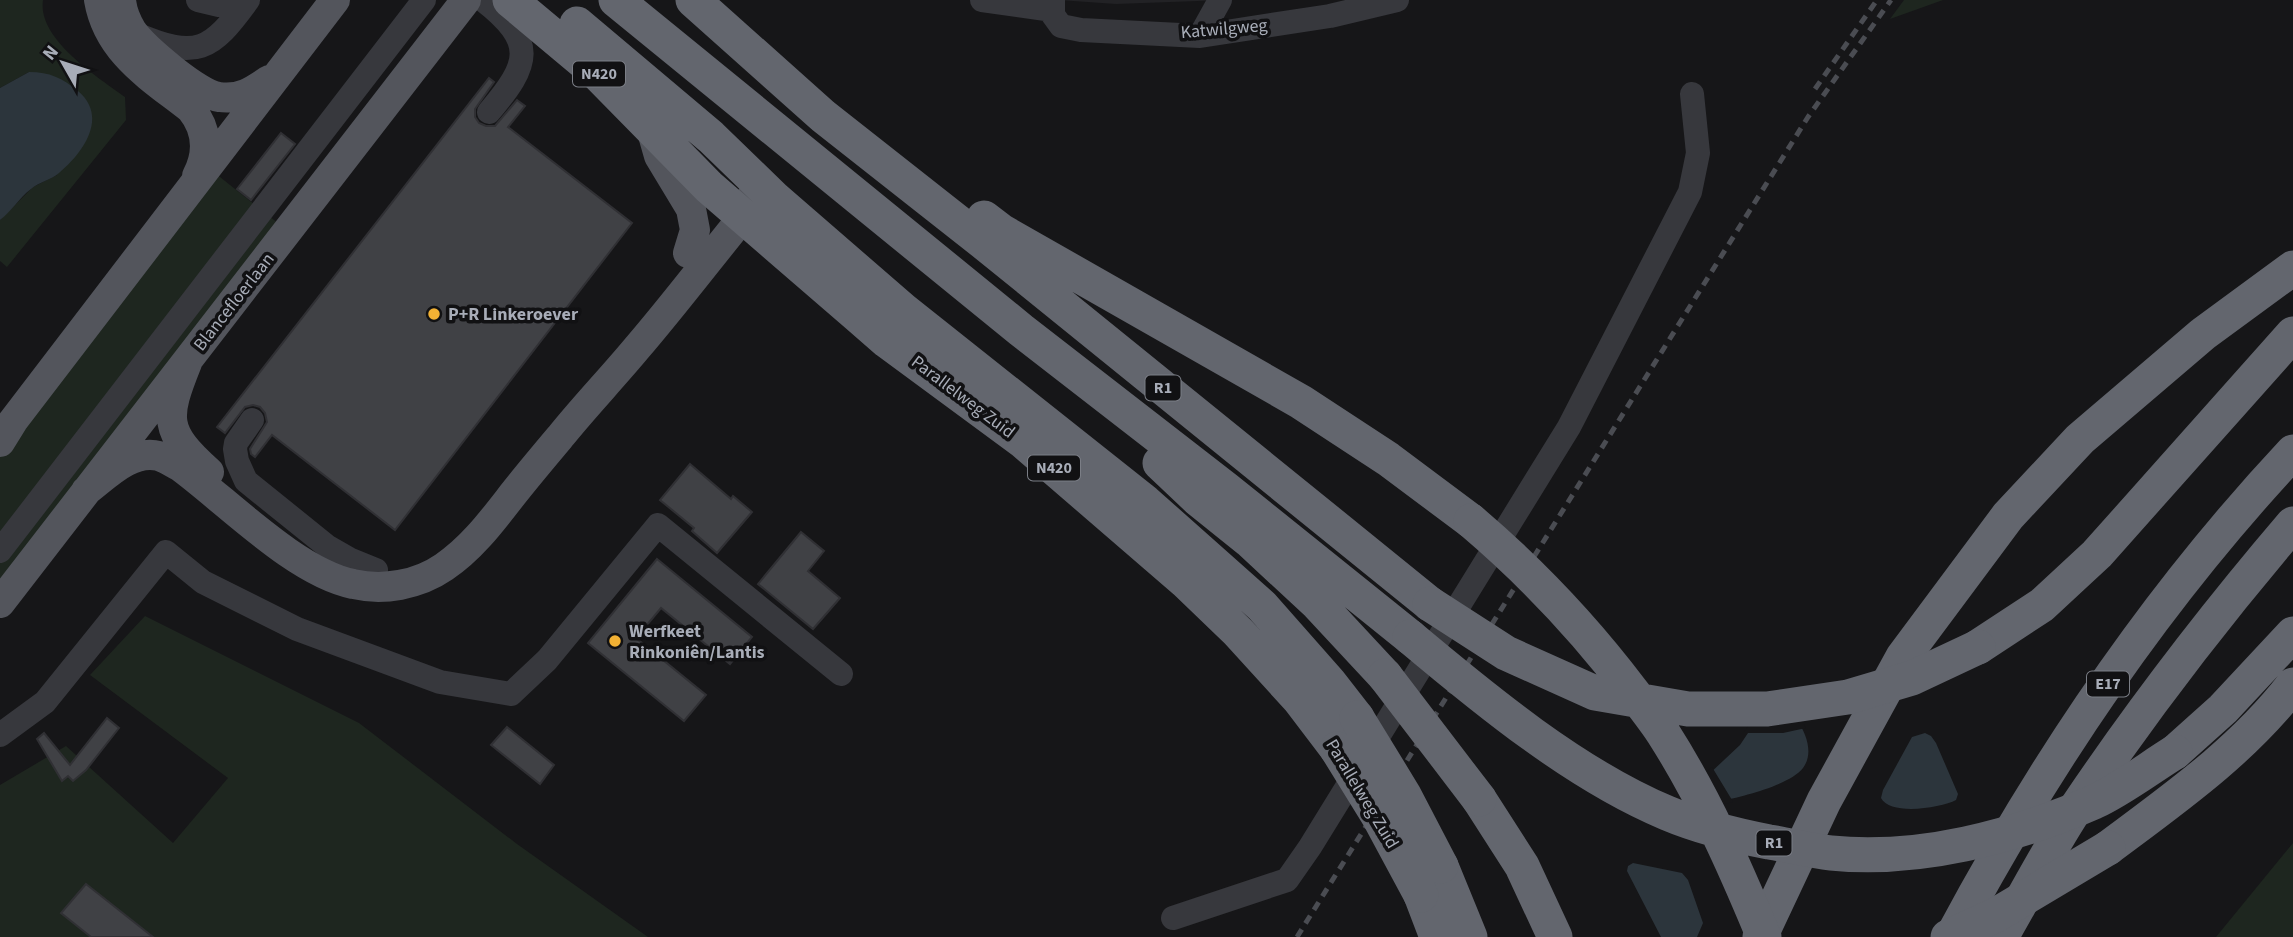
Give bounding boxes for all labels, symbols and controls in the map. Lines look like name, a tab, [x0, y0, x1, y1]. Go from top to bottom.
street label: Katwilgweg	[1180, 13, 1268, 45]
north arrow	[28, 28, 98, 98]
text: N	[36, 40, 65, 67]
road number: N420	[573, 61, 625, 86]
street label: Blancefloerlaan	[188, 248, 280, 356]
place label: P+R Linkeroever	[448, 302, 579, 327]
marker: P+R Linkeroever	[426, 306, 442, 322]
street label: Parallelweg Zuid	[906, 350, 1020, 444]
road number: R1	[1146, 376, 1180, 400]
road number: N420	[1028, 456, 1080, 481]
place label: Werfkeet Rinkoniên/Lantis	[629, 619, 765, 665]
marker: Werfkeet Rinkoniên/Lantis	[607, 633, 623, 649]
road number: E17	[2087, 671, 2129, 696]
street label: Parallelweg Zuid	[1319, 734, 1405, 854]
road number: R1	[1756, 830, 1792, 856]

